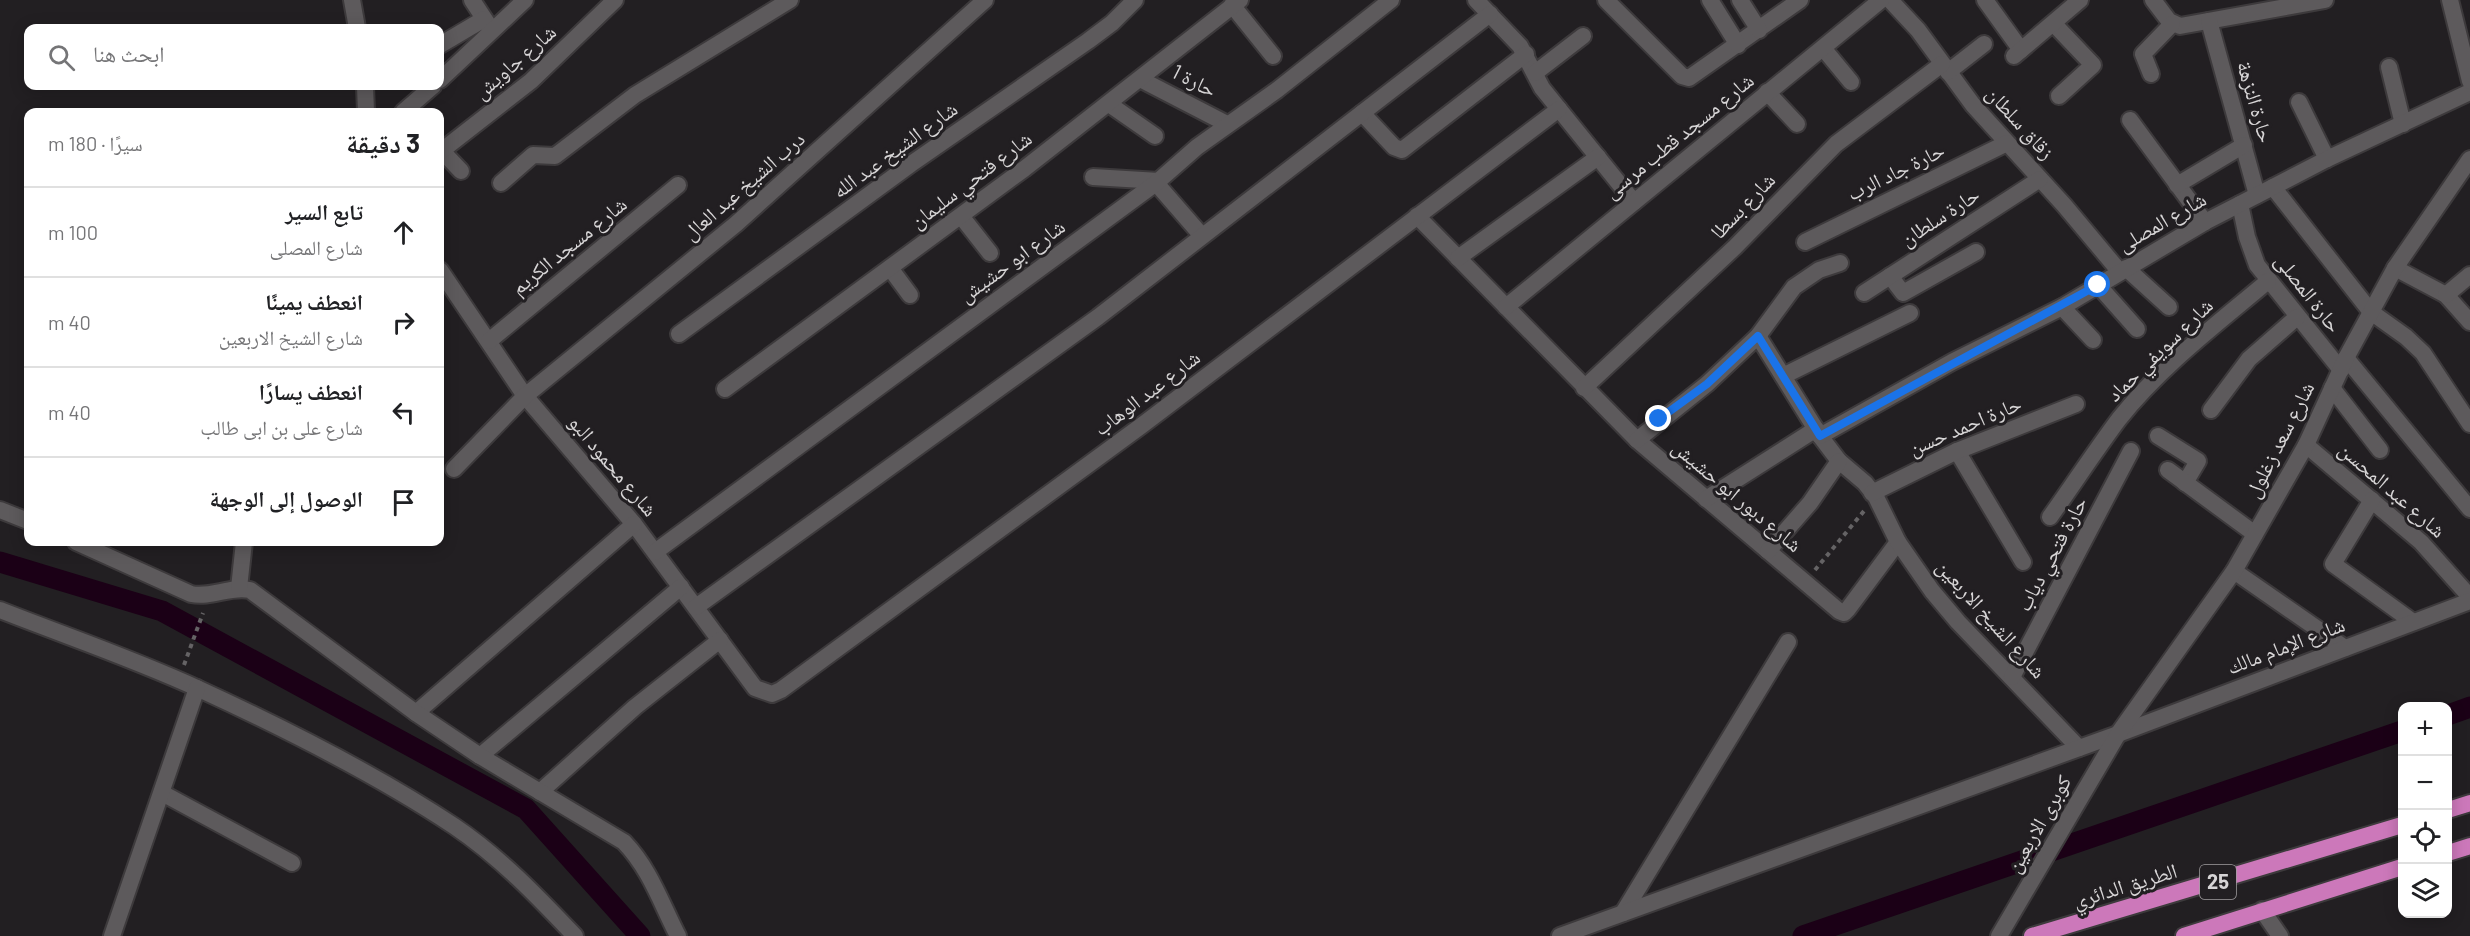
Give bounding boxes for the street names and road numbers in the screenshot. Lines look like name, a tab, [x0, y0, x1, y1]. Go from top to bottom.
street label: شارع جاويش	[468, 18, 562, 105]
street label: حارة 1	[1168, 58, 1221, 101]
street label: حارة النزهة	[2233, 58, 2280, 145]
street label: شارع مسجد قطب مرسى	[1598, 67, 1759, 204]
street label: زقاق سلطان	[1980, 80, 2060, 165]
street label: شارع الشيخ عبد الله	[827, 95, 963, 204]
street label: درب الشيخ عبد العال	[677, 125, 810, 246]
street label: شارع فتحي سليمان	[904, 125, 1039, 237]
street label: حارة جاد الرب	[1843, 136, 1948, 206]
street label: شارع بسطا	[1704, 167, 1781, 245]
street label: حارة سلطان	[1895, 181, 1984, 251]
street label: شارع المصلى	[2112, 185, 2211, 258]
street label: شارع مسجد الكريم	[505, 191, 633, 301]
street label: شارع ابو حشيش	[953, 213, 1070, 308]
street label: حارة المصلى	[2269, 248, 2348, 338]
street label: شارع سويفي حماد	[2101, 292, 2221, 410]
street label: شارع عبد الوهاب	[1088, 344, 1205, 441]
street label: شارع سعد زغلول	[2239, 377, 2320, 502]
street label: حارة احمد حسن	[1904, 390, 2025, 461]
street label: شارع محمود البو	[563, 409, 664, 522]
street label: شارع دبور ابو حشيش	[1667, 433, 1808, 558]
street label: شارع عبد المحسن	[2333, 436, 2452, 544]
street label: حارة فتحي دياب	[2010, 492, 2096, 617]
street label: شارع الشيخ الاربعين	[1931, 553, 2052, 684]
street label: شارع الإمام مالك	[2223, 611, 2349, 681]
street label: كوبرى الاربعين	[2000, 770, 2077, 877]
street label: الطريق الدائري	[2069, 857, 2181, 917]
road number: 25	[2200, 865, 2236, 899]

